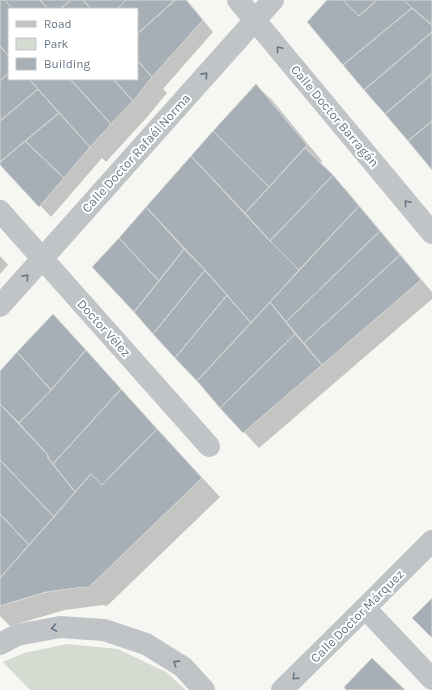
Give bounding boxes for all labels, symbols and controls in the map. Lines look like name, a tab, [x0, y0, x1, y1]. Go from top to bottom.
legend	[8, 8, 138, 80]
text: Road	[44, 17, 72, 31]
text: Park	[44, 37, 69, 51]
one-way arrow	[277, 47, 284, 54]
text: Building	[44, 57, 91, 71]
street label: Calle Doctor Barragán	[288, 62, 382, 170]
one-way arrow	[201, 73, 208, 80]
street label: Calle Doctor Rafaél Norma	[79, 91, 193, 215]
one-way arrow	[405, 200, 412, 208]
one-way arrow	[21, 274, 29, 282]
street label: Doctor Vélez	[74, 296, 134, 360]
street label: Calle Doctor Márquez	[307, 566, 407, 666]
one-way arrow	[51, 624, 57, 632]
one-way arrow	[173, 660, 180, 668]
one-way arrow	[292, 672, 300, 680]

